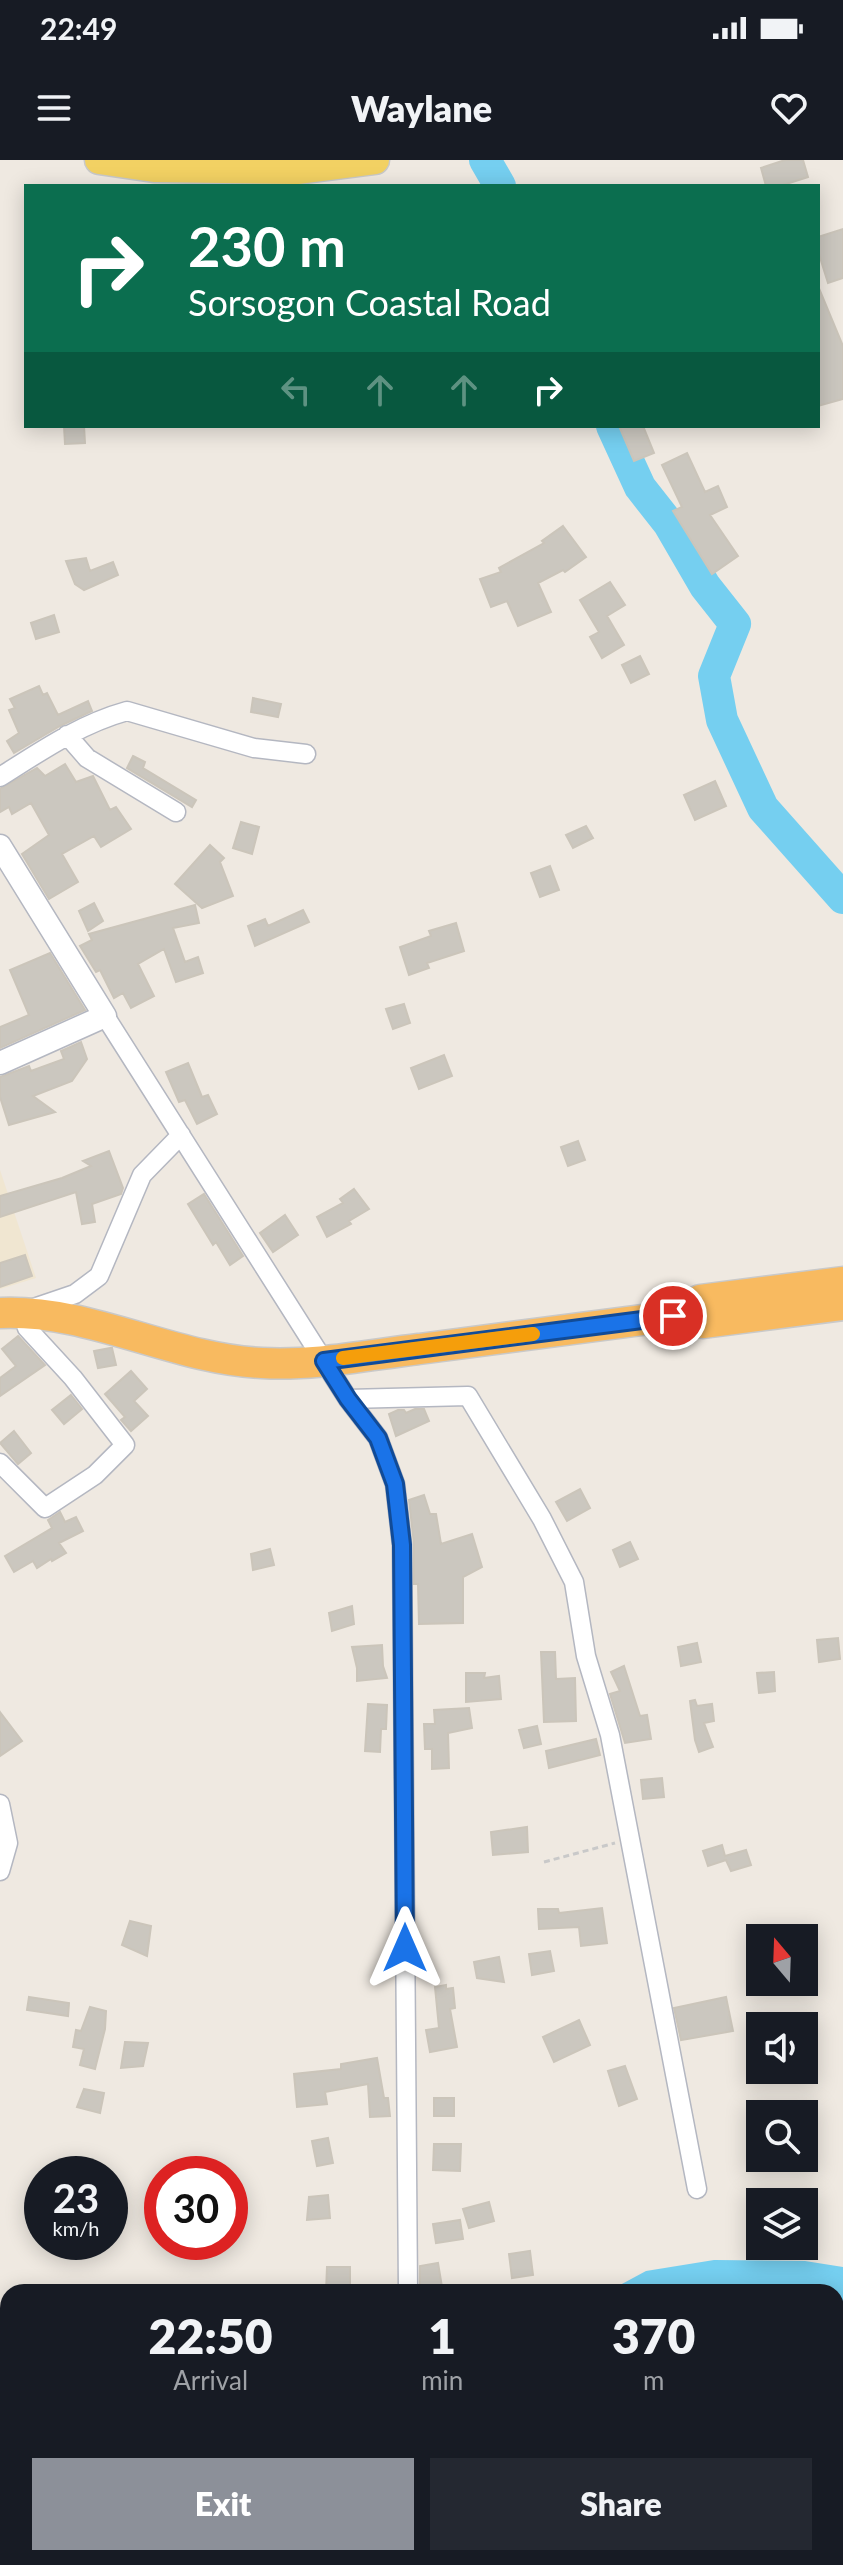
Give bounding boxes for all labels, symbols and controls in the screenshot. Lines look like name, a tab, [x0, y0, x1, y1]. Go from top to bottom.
text: 22:49	[40, 10, 117, 46]
icon: menu	[32, 86, 76, 130]
text: Waylane	[351, 86, 492, 130]
icon: heart	[767, 86, 811, 130]
text: 230 m	[188, 212, 346, 279]
icon: right	[56, 216, 160, 320]
text: Sorsogon Coastal Road	[188, 280, 551, 324]
icon: left	[274, 368, 318, 412]
icon: ahead	[358, 368, 402, 412]
icon: ahead	[442, 368, 486, 412]
icon: right	[526, 368, 570, 412]
pin	[639, 1282, 707, 1350]
icon: arrive	[651, 1294, 695, 1338]
position arrow	[363, 1906, 447, 1990]
north arrow	[746, 1924, 818, 1996]
map controls	[746, 1924, 818, 2260]
button: sound	[746, 2012, 818, 2084]
button: search	[746, 2100, 818, 2172]
speed limit sign: 30	[144, 2156, 248, 2260]
text: 23	[53, 2174, 99, 2222]
button: layers	[746, 2188, 818, 2260]
text: km/h	[53, 2216, 99, 2240]
text: 22:50	[149, 2307, 273, 2364]
text: 1	[428, 2307, 456, 2364]
text: 370	[612, 2307, 695, 2364]
text: Arrival	[173, 2364, 248, 2396]
text: min	[421, 2364, 463, 2396]
text: m	[643, 2364, 664, 2396]
button: Exit	[32, 2458, 414, 2550]
button: Share	[430, 2458, 812, 2550]

